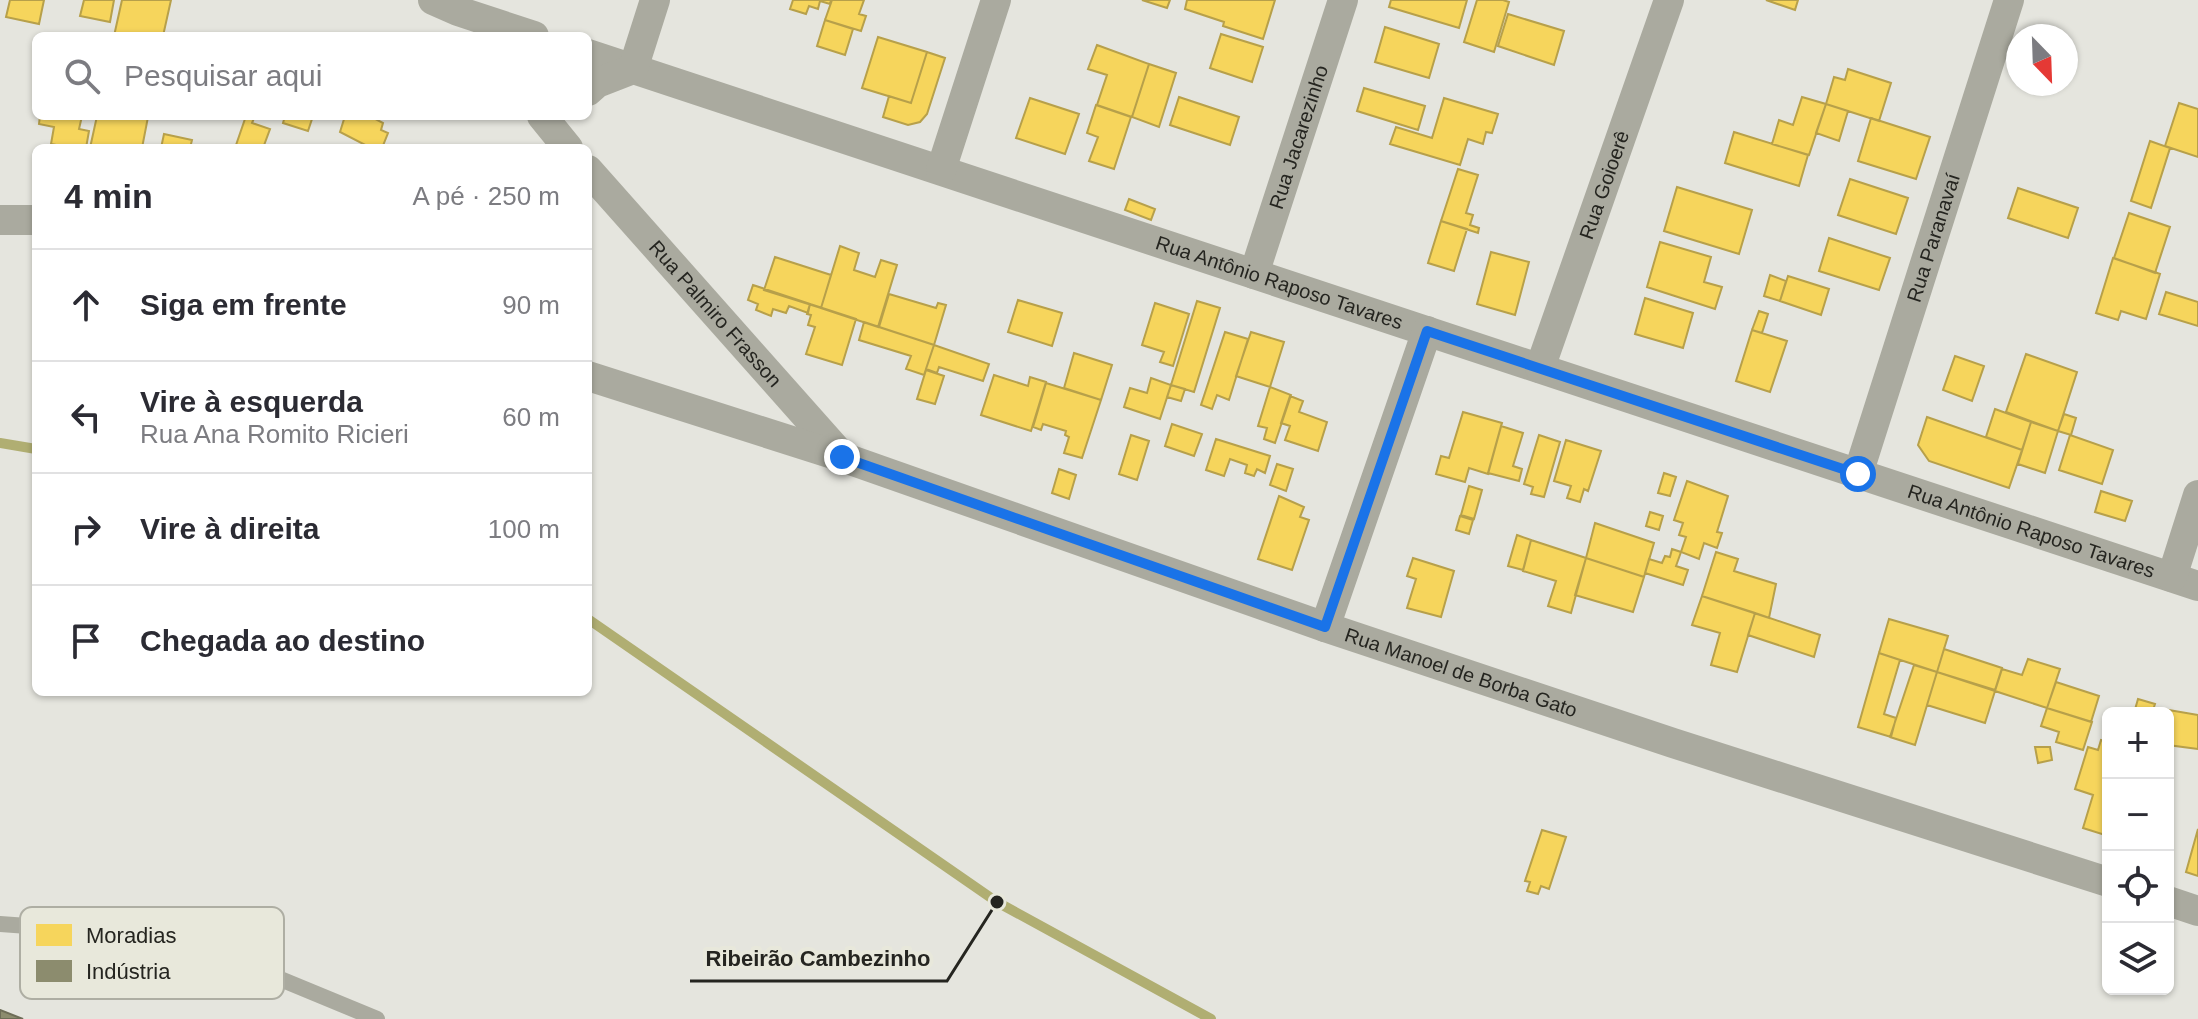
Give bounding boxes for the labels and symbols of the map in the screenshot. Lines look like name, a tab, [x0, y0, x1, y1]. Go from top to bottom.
north arrow	[2006, 24, 2078, 96]
street label: Rua Jacarezinho	[1265, 62, 1332, 212]
street label: Rua Goioerê	[1575, 128, 1633, 242]
street label: Rua Paranavaí	[1903, 170, 1964, 305]
street label: Rua Antônio Raposo Tavares	[1153, 231, 1406, 333]
street label: Rua Palmiro Frasson	[645, 236, 786, 391]
route end	[824, 439, 860, 475]
route start	[1840, 456, 1876, 492]
street label: Rua Antônio Raposo Tavares	[1905, 480, 2158, 582]
street label: Rua Manoel de Borba Gato	[1342, 623, 1580, 721]
legend	[20, 907, 284, 999]
text: Moradias	[86, 923, 176, 948]
callout: Ribeirão Cambezinho	[690, 935, 947, 981]
text: Ribeirão Cambezinho	[706, 946, 930, 971]
text: Indústria	[86, 959, 171, 984]

